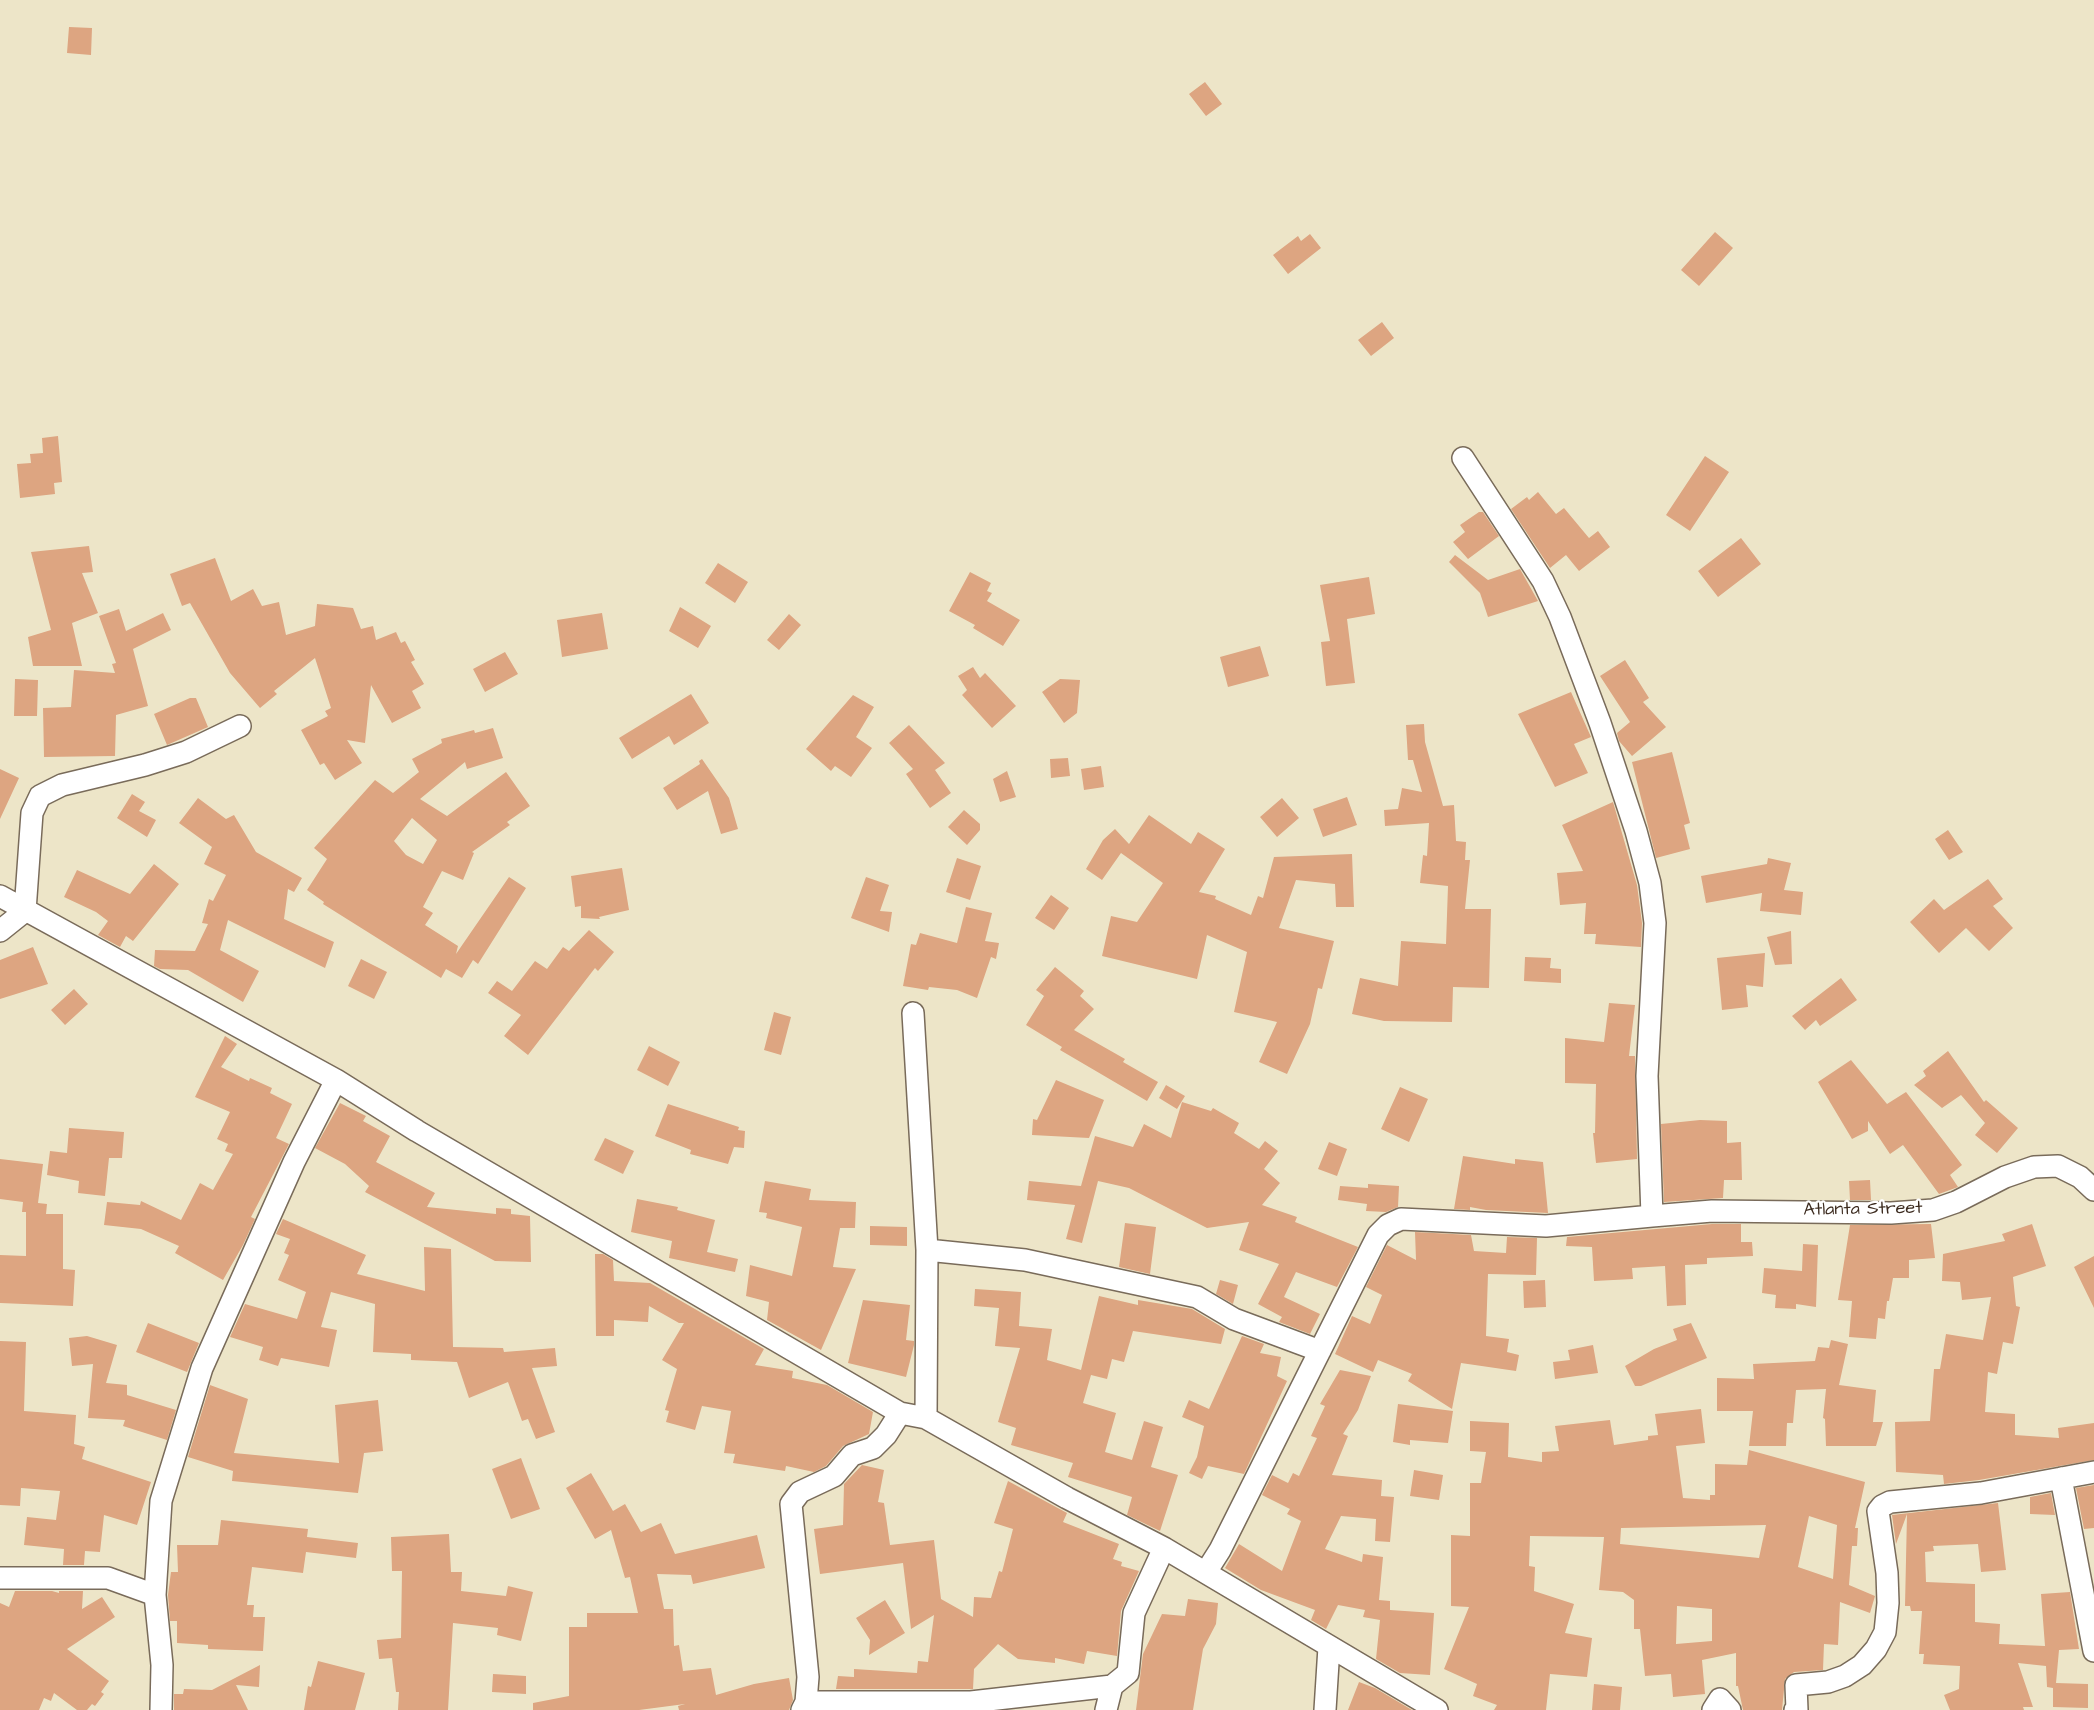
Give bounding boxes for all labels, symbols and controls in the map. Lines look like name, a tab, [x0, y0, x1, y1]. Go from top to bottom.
street label: Atlanta Street	[1803, 1198, 1923, 1222]

